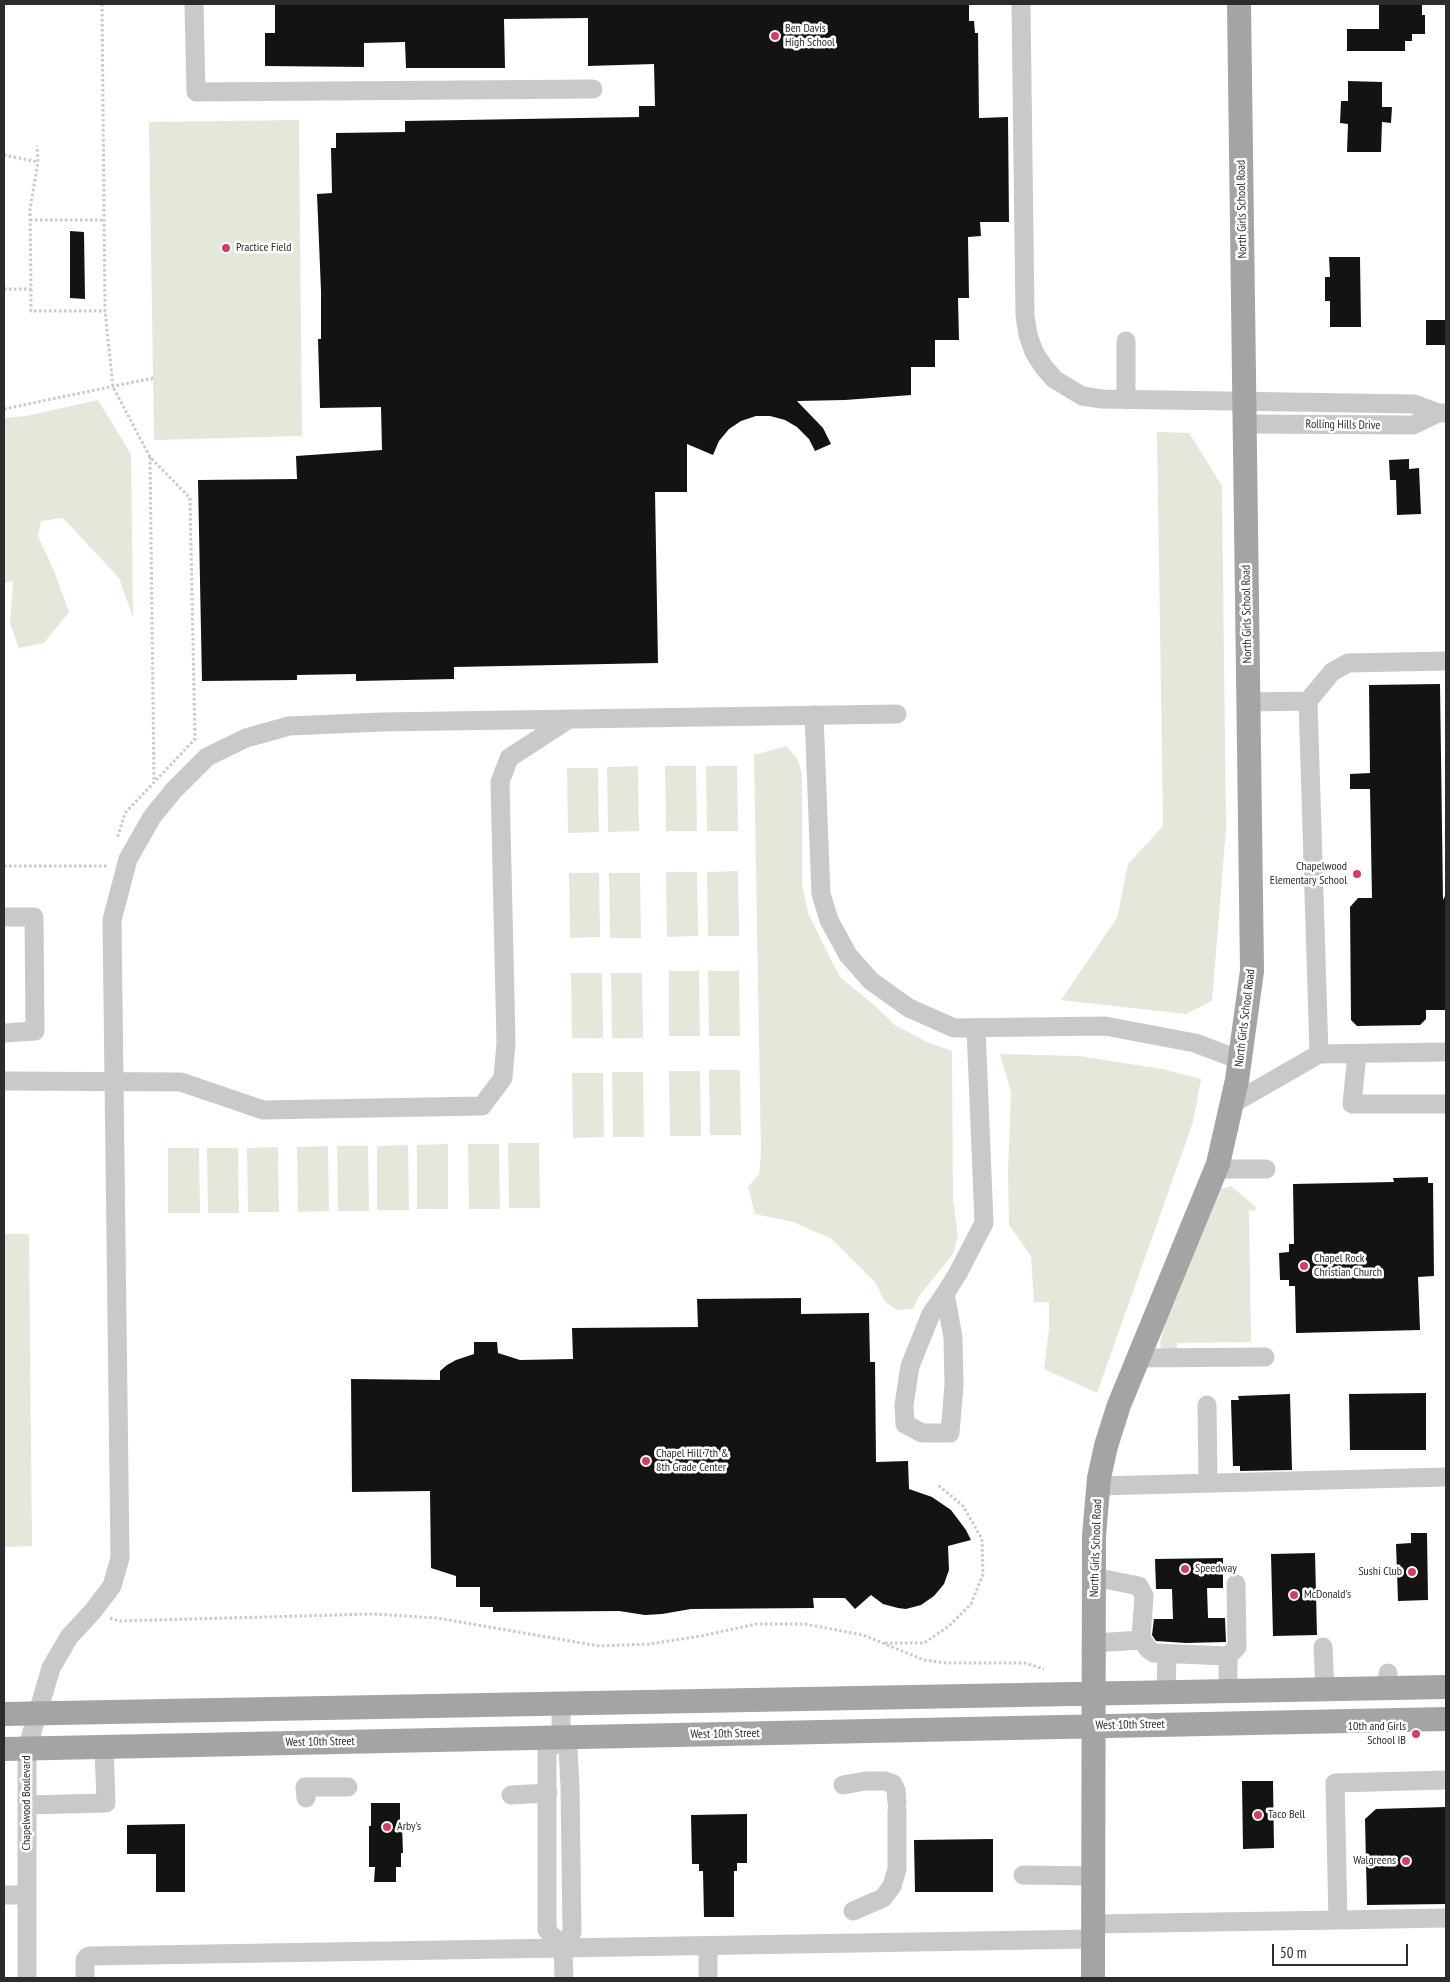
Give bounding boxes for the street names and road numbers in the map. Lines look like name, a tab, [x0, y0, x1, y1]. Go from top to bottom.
street label: North Girls School Road	[1234, 160, 1250, 258]
street label: Rolling Hills Drive	[1306, 417, 1380, 433]
street label: North Girls School Road	[1239, 565, 1255, 663]
street label: North Girls School Road	[1232, 968, 1258, 1068]
street label: North Girls School Road	[1087, 1499, 1105, 1597]
street label: West 10th Street	[1095, 1717, 1165, 1733]
street label: West 10th Street	[690, 1726, 760, 1742]
street label: West 10th Street	[285, 1734, 355, 1750]
street label: Chapelwood Boulevard	[20, 1755, 34, 1851]

